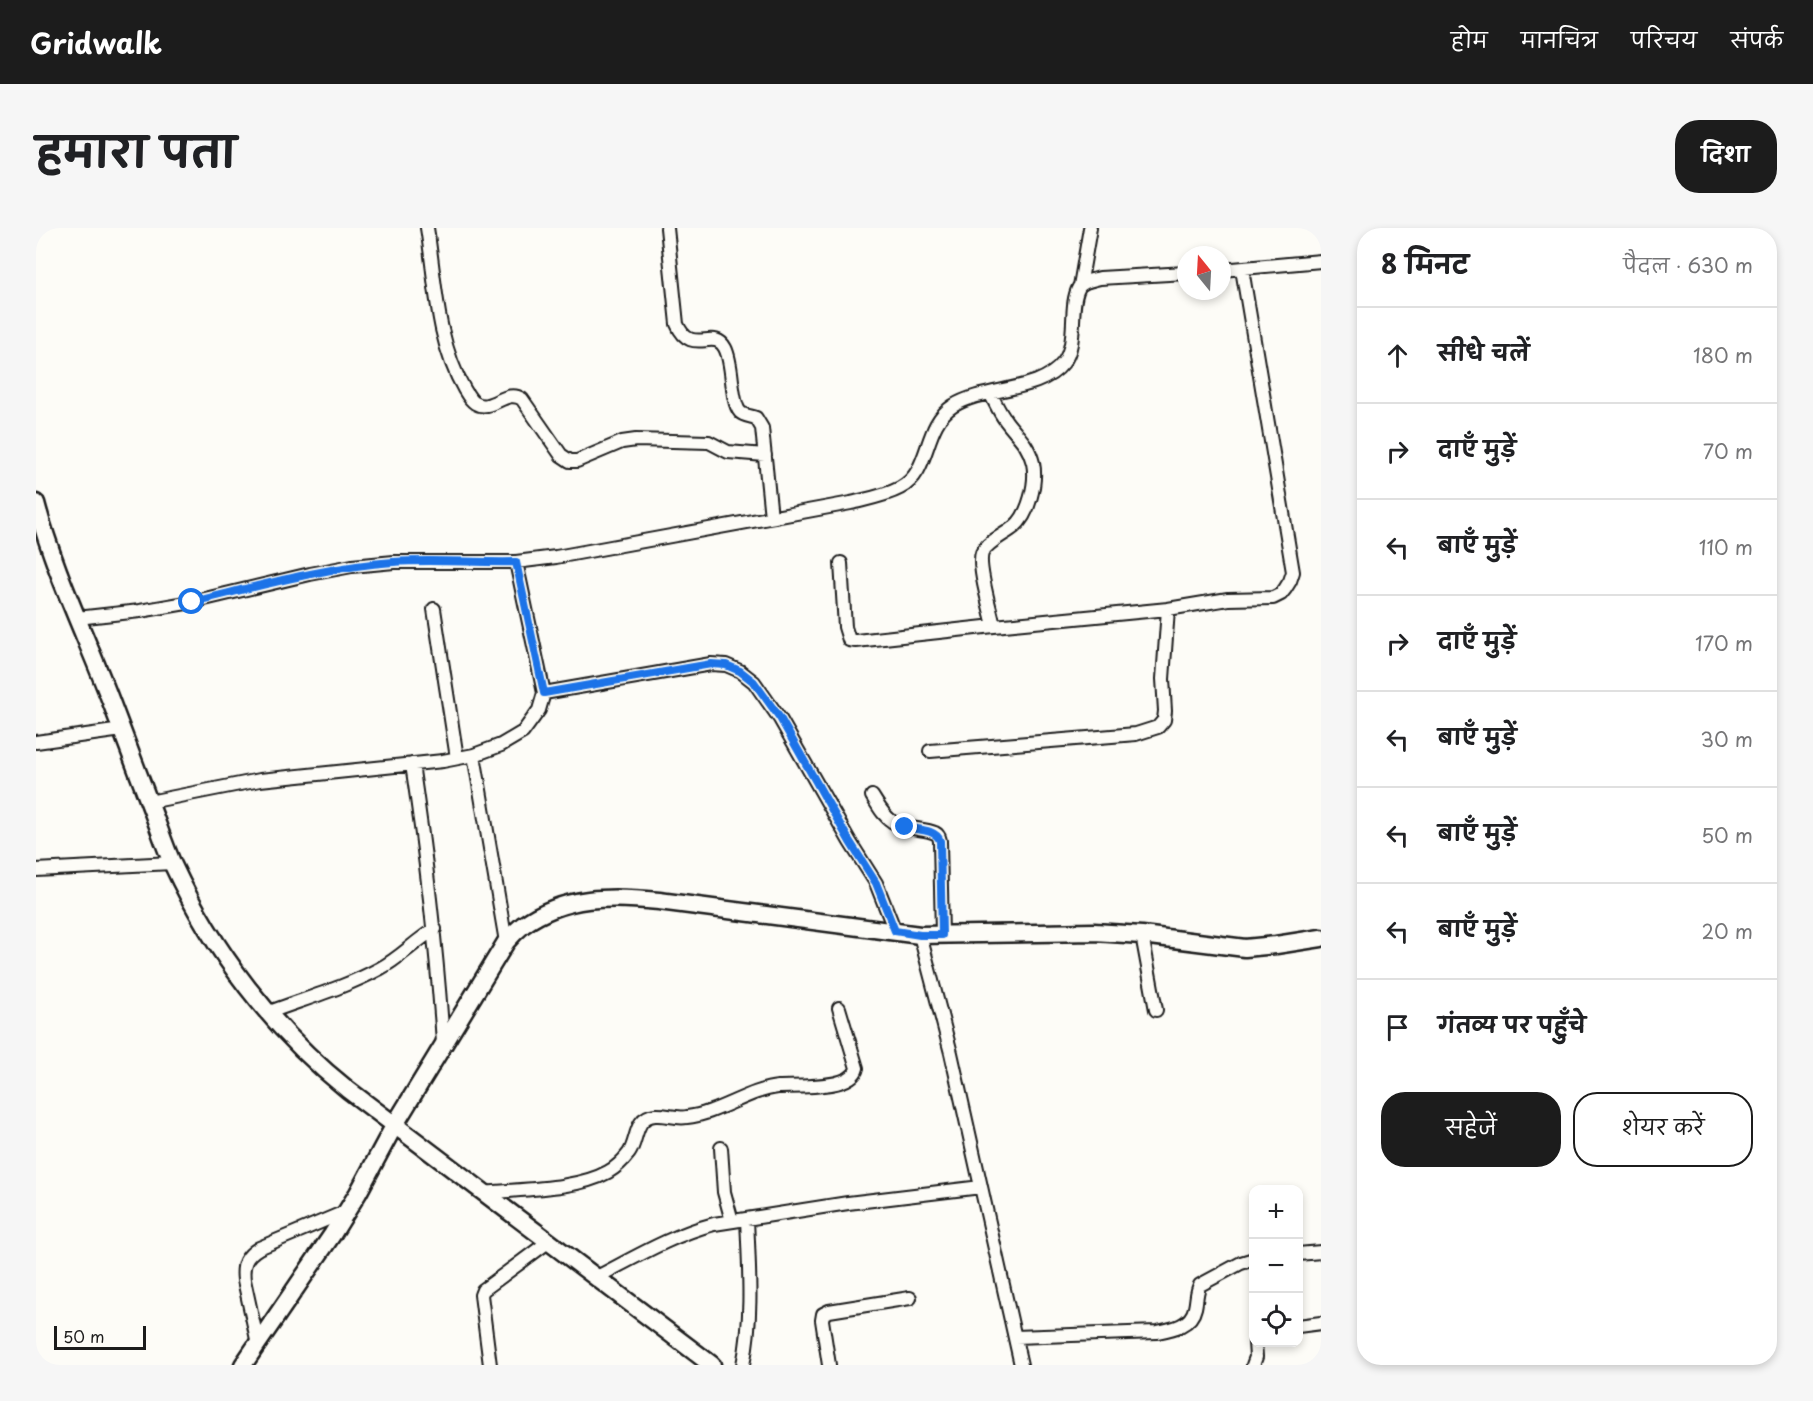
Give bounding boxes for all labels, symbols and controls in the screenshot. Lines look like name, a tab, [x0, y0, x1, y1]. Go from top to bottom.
text: Gridwalk	[30, 21, 162, 64]
text: होम	[1451, 23, 1488, 55]
text: मानचित्र	[1521, 23, 1598, 55]
text: परिचय	[1631, 23, 1697, 55]
text: संपर्क	[1730, 23, 1783, 55]
text: हमारा पता	[36, 118, 236, 181]
button: दिशा	[1675, 120, 1777, 193]
text: 8 मिनट	[1381, 244, 1469, 283]
north arrow	[1177, 246, 1231, 300]
text: पैदल · 630 m	[1623, 250, 1753, 280]
text: सीधे चलें	[1438, 335, 1530, 368]
icon: ahead	[1381, 339, 1414, 372]
text: 180 m	[1693, 340, 1753, 370]
text: दाएँ मुड़ें	[1438, 431, 1516, 464]
icon: right	[1381, 435, 1414, 468]
text: 70 m	[1703, 436, 1753, 466]
text: बाएँ मुड़ें	[1438, 527, 1517, 560]
icon: left	[1381, 531, 1414, 564]
text: 110 m	[1699, 532, 1753, 562]
route start	[178, 588, 204, 614]
text: दाएँ मुड़ें	[1438, 623, 1516, 656]
icon: right	[1381, 627, 1414, 660]
text: 170 m	[1695, 628, 1753, 658]
text: बाएँ मुड़ें	[1438, 719, 1517, 752]
icon: left	[1381, 723, 1414, 756]
text: 30 m	[1700, 724, 1753, 754]
route end	[891, 813, 917, 839]
text: बाएँ मुड़ें	[1438, 815, 1517, 848]
icon: left	[1381, 819, 1414, 852]
text: 50 m	[1701, 820, 1753, 850]
text: बाएँ मुड़ें	[1438, 911, 1517, 944]
icon: left	[1381, 915, 1414, 948]
text: 20 m	[1701, 916, 1753, 946]
text: गंतव्य पर पहुँचे	[1438, 1007, 1586, 1040]
icon: arrive	[1381, 1011, 1414, 1044]
button: सहेजें	[1381, 1092, 1561, 1167]
button: शेयर करें	[1573, 1092, 1753, 1167]
map controls	[1249, 1185, 1303, 1347]
button: +	[1249, 1185, 1303, 1239]
button: −	[1249, 1239, 1303, 1293]
button: locate	[1249, 1293, 1303, 1347]
scale bar	[54, 1323, 146, 1350]
text: 50 m	[63, 1324, 104, 1348]

